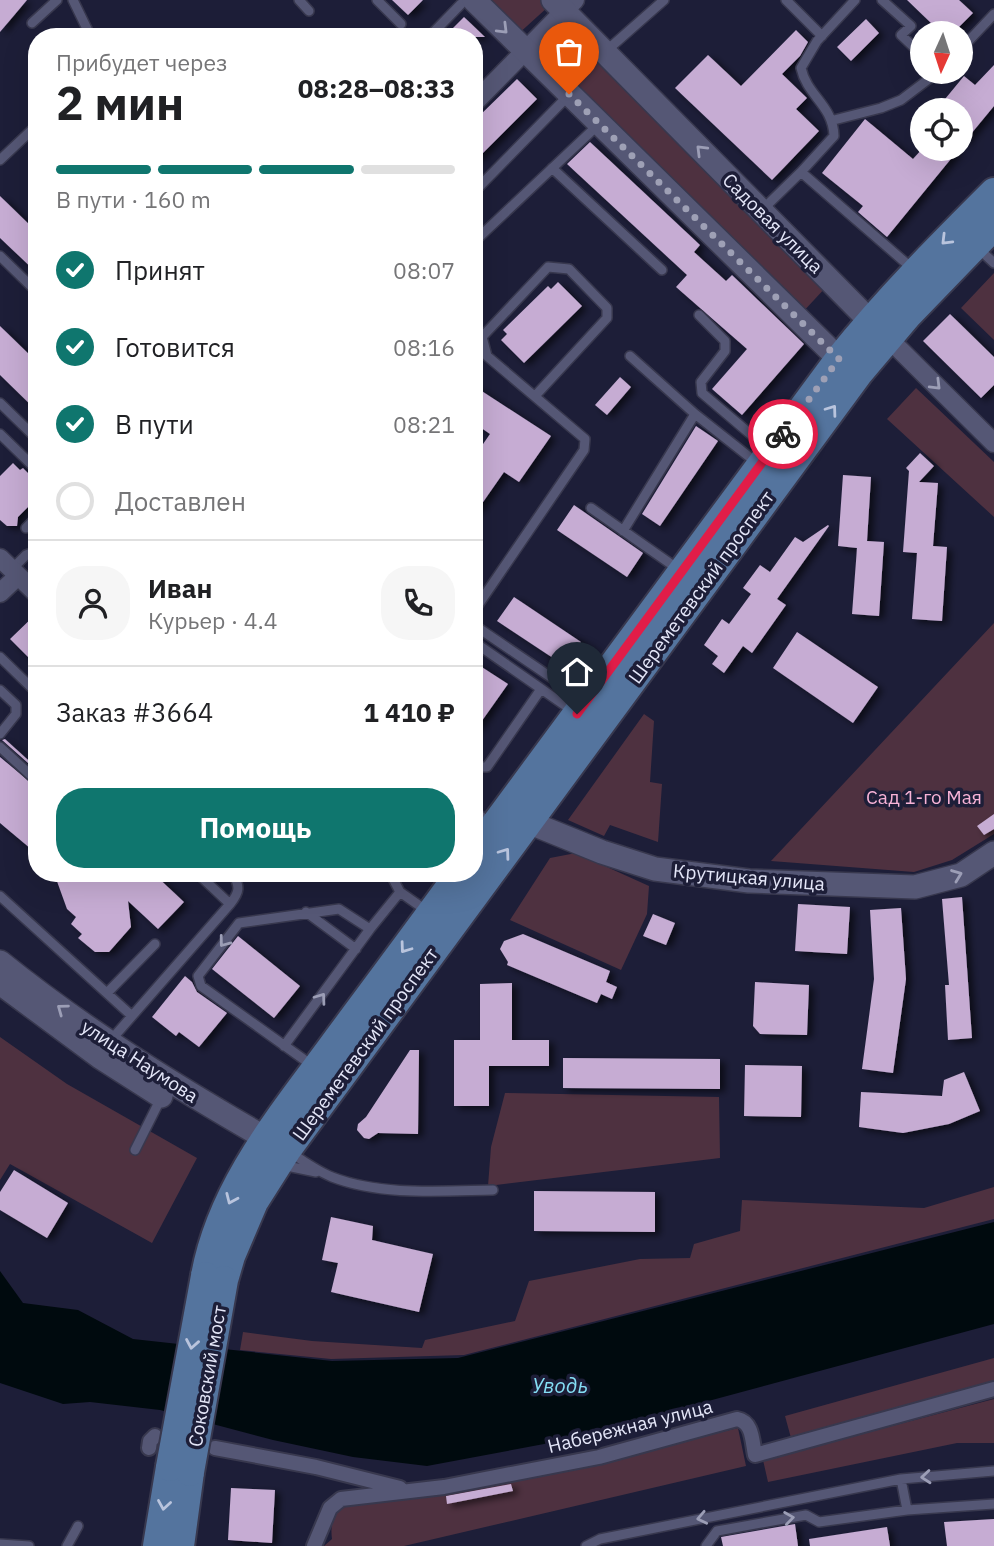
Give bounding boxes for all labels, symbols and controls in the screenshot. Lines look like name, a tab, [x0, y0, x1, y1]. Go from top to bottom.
one-way arrow	[495, 20, 508, 33]
north arrow	[910, 21, 973, 84]
map controls	[910, 21, 973, 161]
pin	[539, 22, 599, 94]
icon: bag	[550, 33, 588, 71]
text: Прибудет через	[56, 47, 228, 77]
text: 08:28–08:33	[298, 71, 455, 105]
text: 2 мин	[56, 73, 184, 133]
button: locate	[910, 98, 973, 161]
one-way arrow	[697, 145, 710, 158]
street label: Садовая улица	[718, 168, 828, 278]
text: В пути · 160 m	[56, 184, 211, 214]
one-way arrow	[941, 232, 954, 245]
icon: check	[56, 251, 94, 289]
text: Принят	[115, 253, 205, 287]
text: 08:07	[393, 255, 455, 285]
icon: check	[56, 328, 94, 366]
text: Готовится	[115, 330, 235, 364]
text: 08:16	[393, 332, 455, 362]
one-way arrow	[927, 377, 940, 390]
courier	[748, 399, 818, 469]
icon: check	[56, 405, 94, 443]
one-way arrow	[823, 405, 836, 418]
text: В пути	[115, 407, 194, 441]
text: 08:21	[393, 409, 455, 439]
icon: bike	[764, 415, 802, 453]
text: Доставлен	[115, 484, 246, 518]
street label: Шереметевский проспект	[623, 486, 779, 688]
button: person	[56, 566, 130, 640]
button: phone	[381, 566, 455, 640]
text: Иван	[148, 571, 213, 605]
text: Курьер · 4.4	[148, 605, 278, 635]
pin	[547, 642, 607, 714]
icon: home	[558, 653, 596, 691]
text: Заказ #3664	[56, 695, 213, 729]
text: 1 410 ₽	[363, 695, 455, 729]
park label: Сад 1-го Мая	[866, 785, 982, 809]
button: Помощь	[56, 788, 455, 868]
one-way arrow	[497, 849, 509, 861]
street label: Крутицкая улица	[672, 858, 826, 896]
one-way arrow	[950, 869, 963, 883]
one-way arrow	[220, 934, 232, 947]
one-way arrow	[400, 940, 413, 953]
street label: Шереметевский проспект	[287, 943, 443, 1145]
one-way arrow	[312, 993, 325, 1006]
one-way arrow	[57, 1005, 70, 1018]
street label: улица Наумова	[77, 1014, 203, 1108]
one-way arrow	[225, 1192, 239, 1204]
street label: Соковский мост	[183, 1303, 231, 1449]
one-way arrow	[186, 1337, 201, 1349]
water label: Уводь	[532, 1371, 588, 1399]
street label: Набережная улица	[545, 1394, 715, 1458]
one-way arrow	[920, 1469, 931, 1484]
one-way arrow	[157, 1499, 172, 1511]
one-way arrow	[696, 1510, 708, 1525]
one-way arrow	[783, 1510, 795, 1525]

